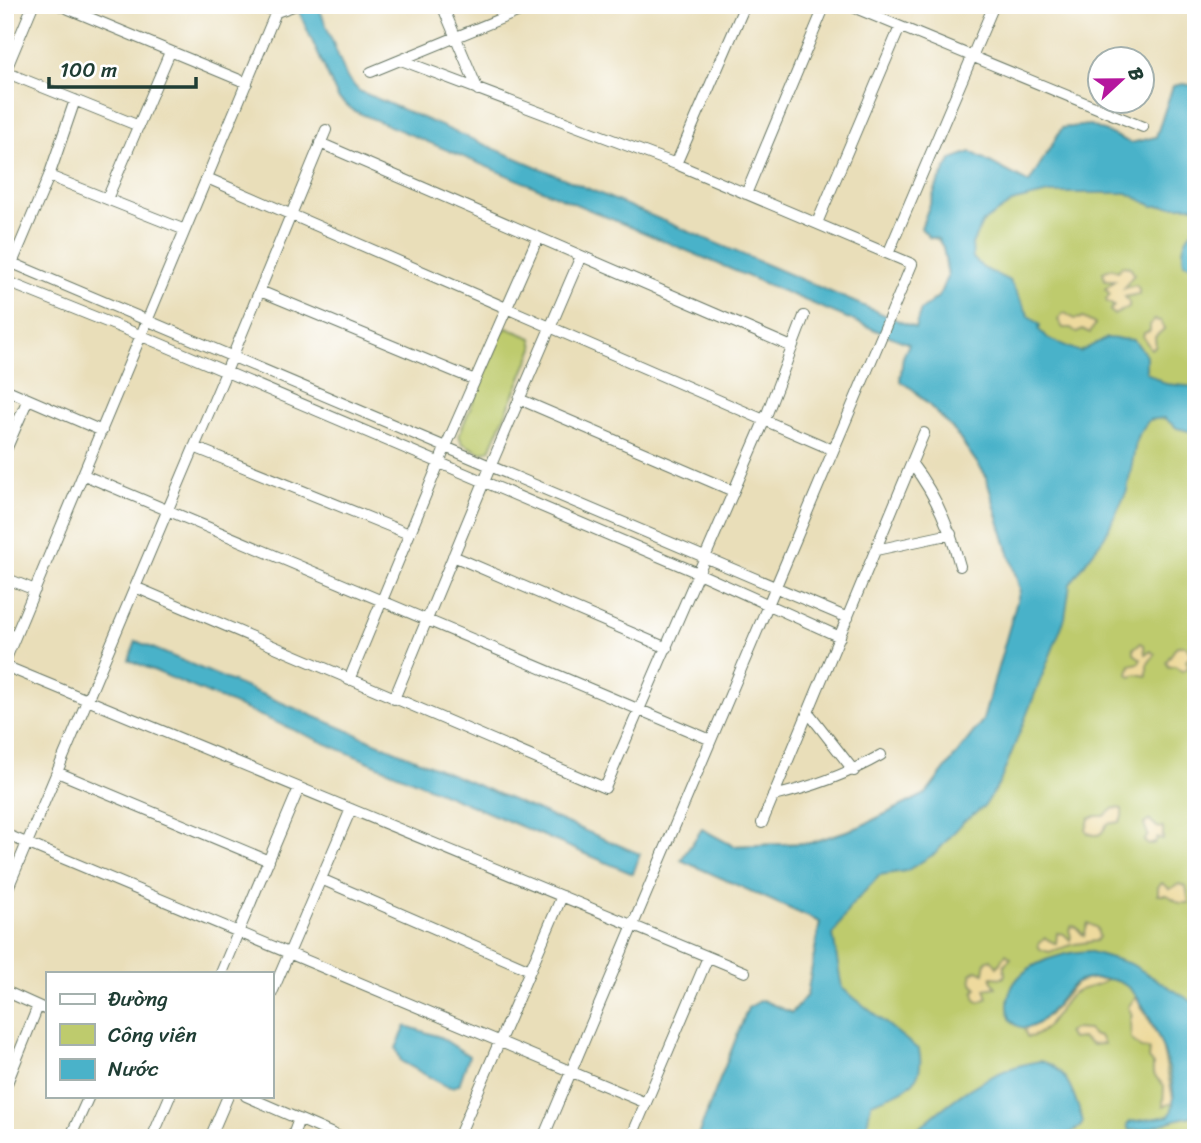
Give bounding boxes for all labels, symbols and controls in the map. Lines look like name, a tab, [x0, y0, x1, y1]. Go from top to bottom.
scale bar	[49, 46, 196, 90]
north arrow	[1086, 46, 1156, 116]
text: 100 m	[60, 51, 117, 89]
text: B	[1119, 62, 1154, 86]
legend	[46, 972, 273, 1098]
text: Đường	[108, 980, 168, 1018]
text: Công viên	[108, 1016, 197, 1054]
text: Nước	[108, 1050, 159, 1088]

